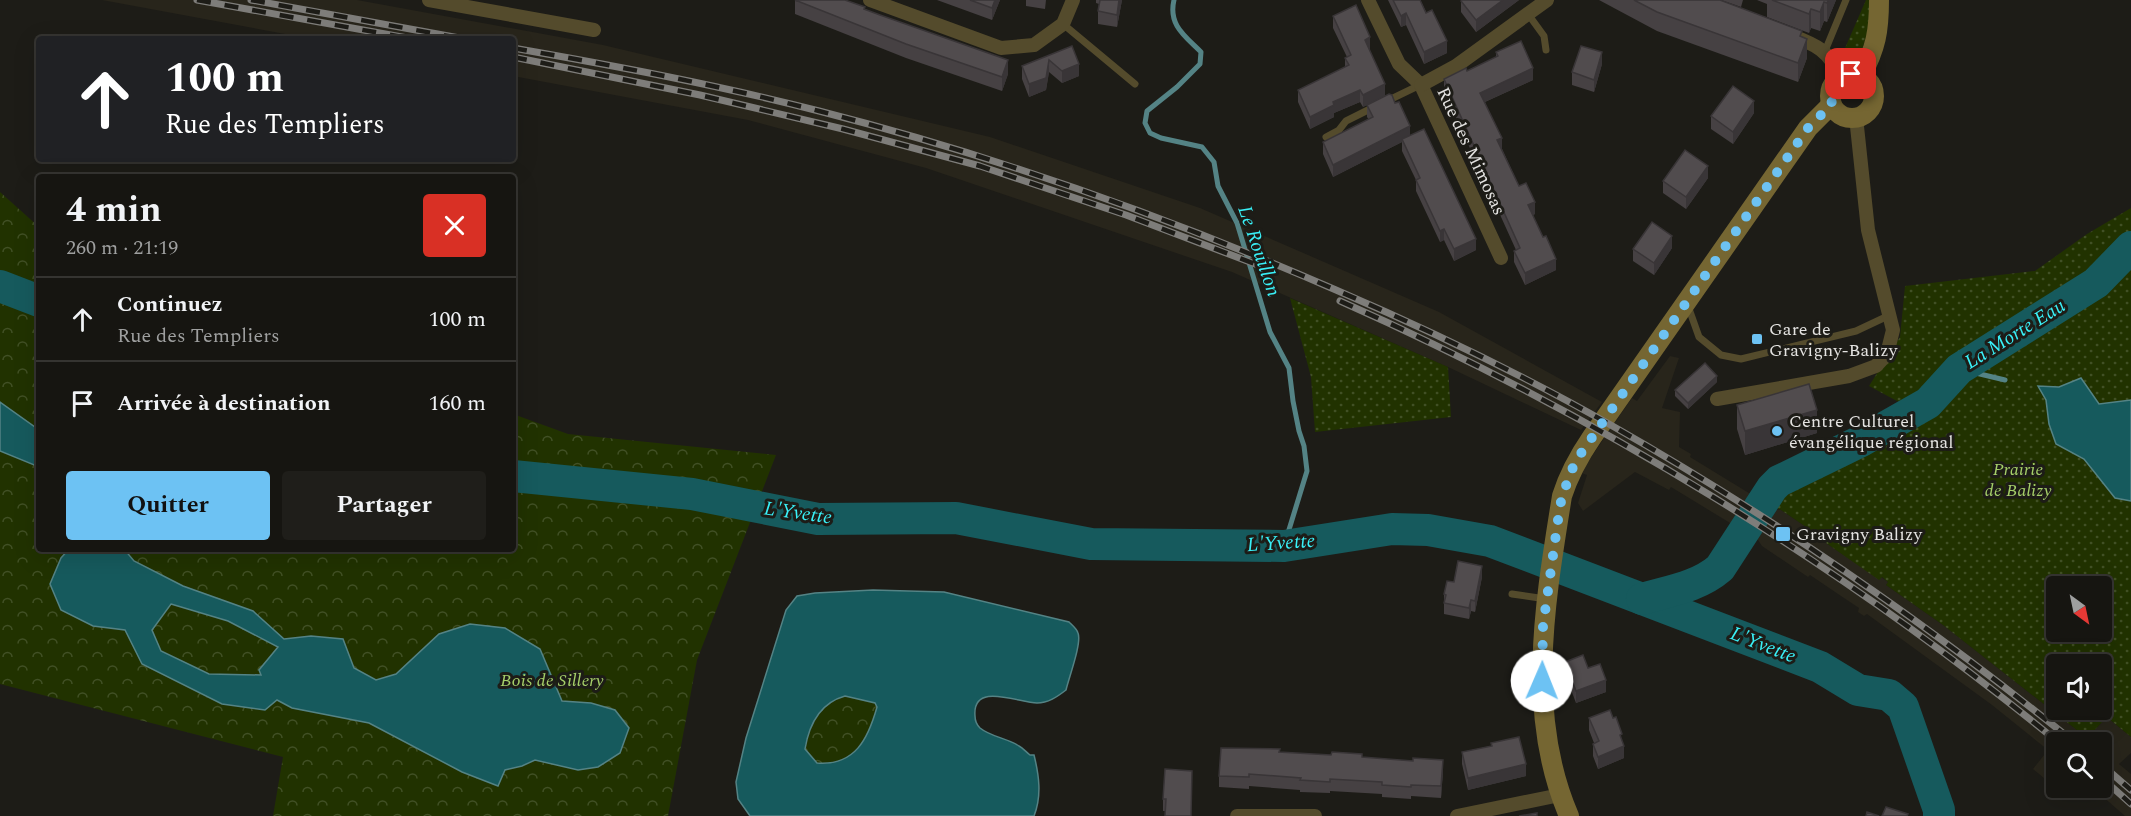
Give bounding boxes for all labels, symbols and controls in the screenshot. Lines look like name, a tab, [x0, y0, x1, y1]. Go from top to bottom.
text: 100 m	[165, 47, 284, 110]
pin	[1825, 48, 1876, 99]
icon: arrive	[1834, 57, 1867, 90]
icon: ahead	[66, 60, 144, 138]
street label: Rue des Mimosas	[1429, 82, 1513, 220]
text: Rue des Templiers	[165, 104, 385, 146]
text: 4 min	[66, 183, 162, 238]
button: close	[423, 194, 486, 257]
water label: Le Rouillon	[1229, 201, 1289, 301]
text: 260 m · 21:19	[66, 233, 178, 263]
text: Continuez	[117, 288, 223, 321]
water label: La Morte Eau	[1959, 291, 2072, 377]
icon: ahead	[66, 303, 99, 336]
text: 100 m	[429, 303, 486, 336]
place label: Gare de Gravigny-Balizy	[1769, 316, 1899, 364]
text: Rue des Templiers	[117, 321, 280, 351]
marker: Gare de Gravigny-Balizy	[1750, 332, 1764, 346]
icon: arrive	[66, 387, 99, 420]
text: Arrivée à destination	[117, 387, 331, 420]
text: 160 m	[429, 387, 486, 420]
place label: Centre Culturel évangélique régional	[1789, 408, 1954, 456]
marker: Centre Culturel évangélique régional	[1770, 424, 1784, 438]
park label: Prairie de Balizy	[1984, 456, 2052, 504]
button: Quitter	[66, 471, 270, 540]
button: Partager	[282, 471, 486, 540]
water label: L'Yvette	[762, 493, 834, 533]
place label: Gravigny Balizy	[1796, 521, 1923, 548]
marker: Gravigny Balizy	[1774, 525, 1792, 543]
water label: L'Yvette	[1246, 526, 1316, 560]
north arrow	[2046, 576, 2112, 642]
map controls	[2046, 576, 2112, 798]
water label: L'Yvette	[1726, 619, 1800, 671]
position arrow	[1510, 649, 1574, 713]
button: sound	[2046, 654, 2112, 720]
park label: Bois de Sillery	[500, 667, 604, 694]
button: search	[2046, 732, 2112, 798]

